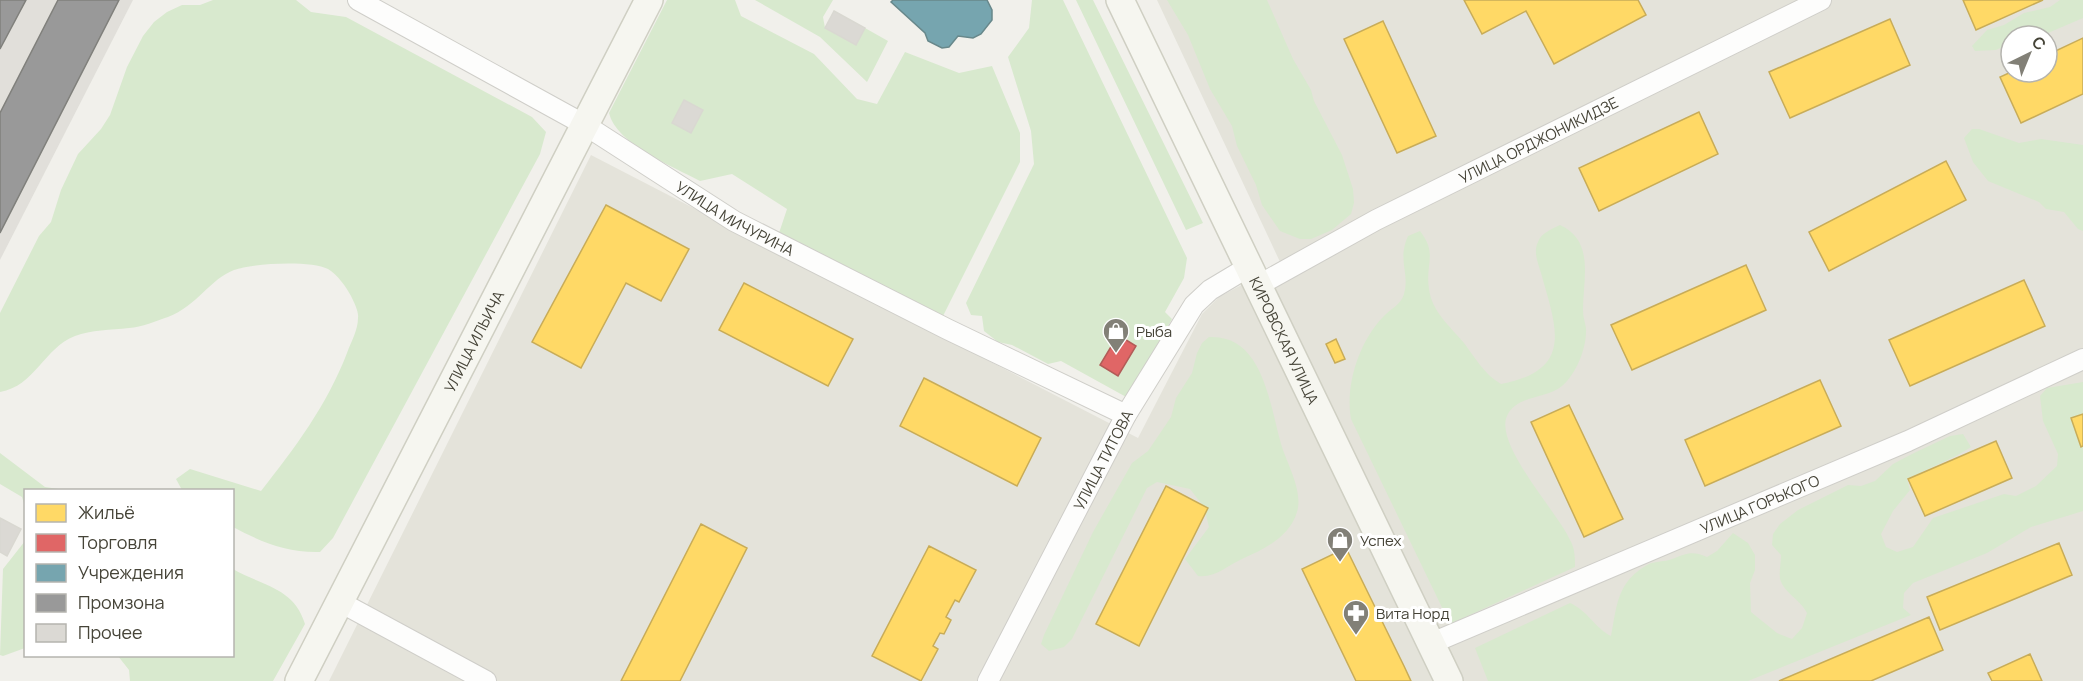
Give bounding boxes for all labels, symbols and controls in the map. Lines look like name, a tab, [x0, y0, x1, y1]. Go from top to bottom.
north arrow	[1999, 24, 2059, 84]
text: С	[2027, 31, 2051, 55]
street label: УЛИЦА ОРДЖОНИКИДЗЕ	[1455, 92, 1622, 188]
street label: УЛИЦА МИЧУРИНА	[672, 176, 798, 261]
street label: КИРОВСКАЯ УЛИЦА	[1245, 273, 1324, 408]
street label: УЛИЦА ИЛЬИЧА	[439, 286, 509, 396]
shop icon: Рыба	[1101, 316, 1131, 354]
place label: Рыба	[1136, 321, 1172, 342]
street label: УЛИЦА ТИТОВА	[1068, 406, 1138, 514]
street label: УЛИЦА ГОРЬКОГО	[1697, 469, 1823, 538]
legend	[24, 489, 234, 657]
text: Жильё	[78, 500, 135, 524]
shop icon: Успех	[1325, 525, 1355, 563]
text: Торговля	[78, 530, 157, 554]
place label: Успех	[1360, 530, 1401, 551]
text: Учреждения	[78, 560, 184, 584]
text: Промзона	[78, 590, 165, 614]
pharmacy icon: Вита Норд	[1341, 598, 1371, 636]
place label: Вита Норд	[1376, 603, 1449, 624]
text: Прочее	[78, 620, 143, 644]

